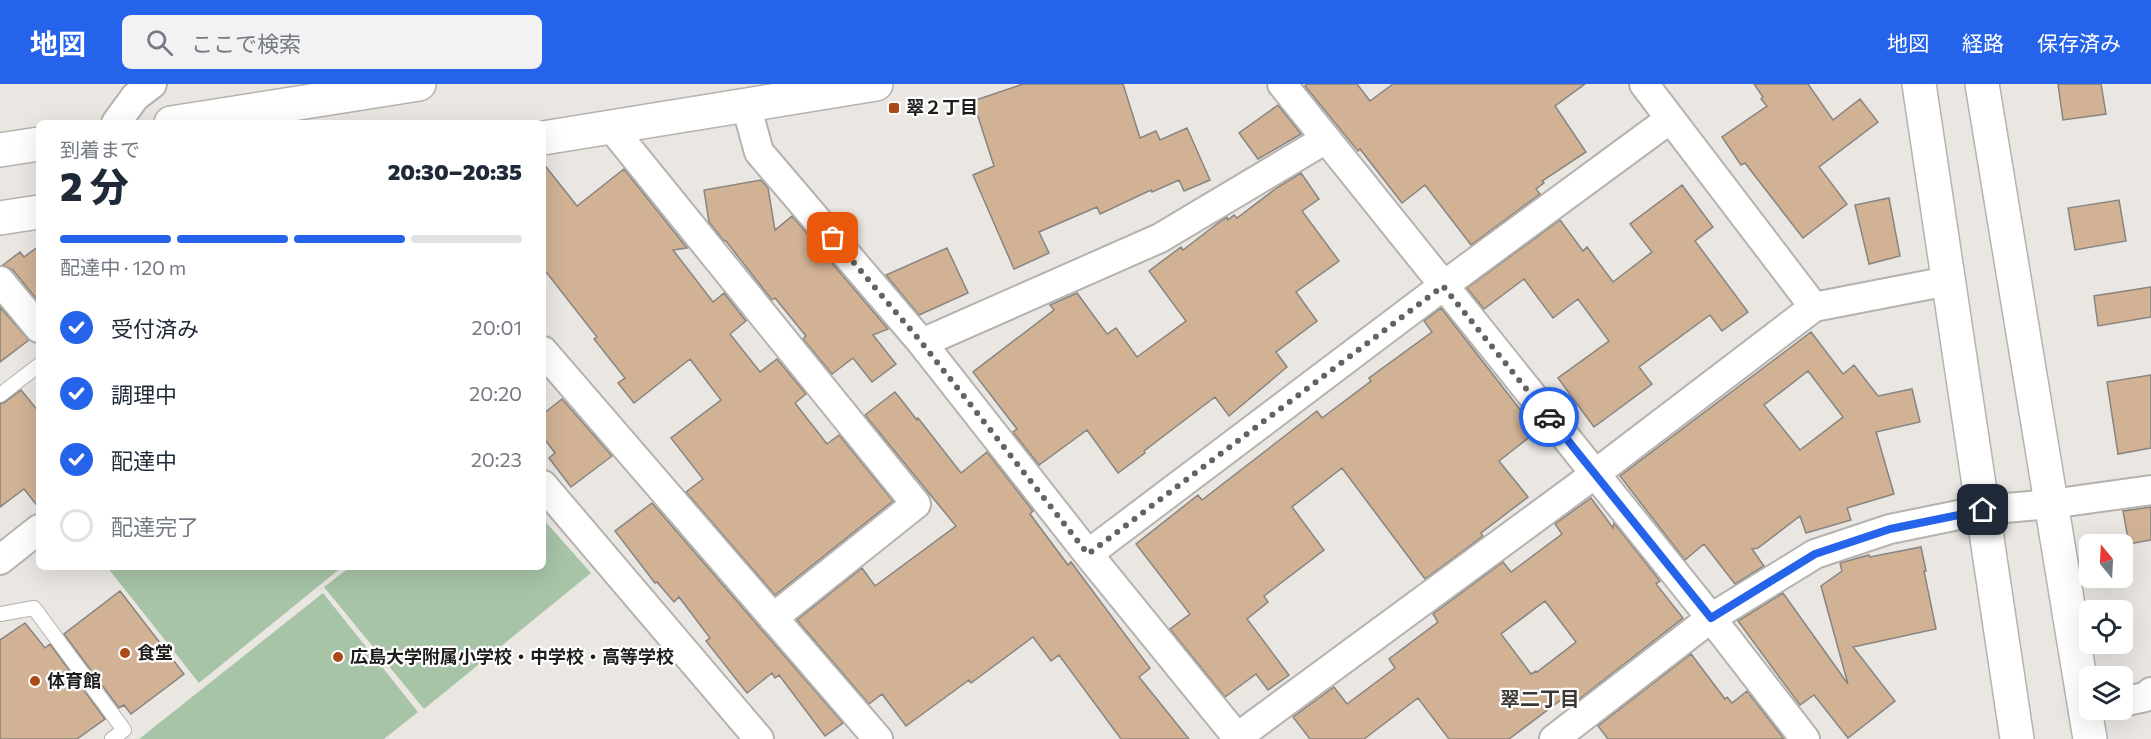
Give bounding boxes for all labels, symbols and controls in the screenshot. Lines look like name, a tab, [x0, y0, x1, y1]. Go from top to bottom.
search box	[122, 15, 542, 69]
text: 地図	[30, 26, 86, 60]
icon: search	[143, 26, 176, 59]
text: ここで検索	[191, 30, 301, 57]
text: 地図	[1887, 30, 1929, 55]
text: 経路	[1962, 30, 2004, 55]
text: 保存済み	[2037, 30, 2121, 55]
place label: 翠２丁目	[906, 96, 978, 118]
marker: 翠２丁目	[887, 101, 901, 115]
text: 到着まで	[60, 137, 140, 161]
text: 20:30–20:35	[388, 158, 522, 185]
text: 2 分	[60, 161, 129, 209]
pin	[807, 212, 858, 263]
icon: bag	[816, 221, 849, 254]
text: 配達中 · 120 m	[60, 255, 186, 279]
icon: check	[60, 311, 93, 344]
text: 受付済み	[111, 315, 199, 342]
text: 20:01	[472, 315, 522, 339]
icon: check	[60, 377, 93, 410]
text: 調理中	[111, 381, 177, 408]
text: 20:20	[469, 381, 522, 405]
courier	[1519, 387, 1579, 447]
icon: car	[1533, 401, 1566, 434]
icon: check	[60, 443, 93, 476]
text: 配達中	[111, 447, 177, 474]
text: 20:23	[471, 447, 522, 471]
pin	[1957, 484, 2008, 535]
icon: home	[1966, 493, 1999, 526]
text: 配達完了	[111, 513, 199, 540]
north arrow	[2079, 534, 2133, 588]
map controls	[2079, 534, 2133, 720]
button: locate	[2079, 600, 2133, 654]
place label: 食堂	[137, 641, 173, 663]
place label: 広島大学附属小学校・中学校・高等学校	[350, 645, 674, 667]
marker: 食堂	[118, 646, 132, 660]
marker: 広島大学附属小学校・中学校・高等学校	[331, 650, 345, 664]
button: layers	[2079, 666, 2133, 720]
place label: 体育館	[47, 669, 101, 691]
marker: 体育館	[28, 674, 42, 688]
district label: 翠二丁目	[1500, 686, 1580, 710]

